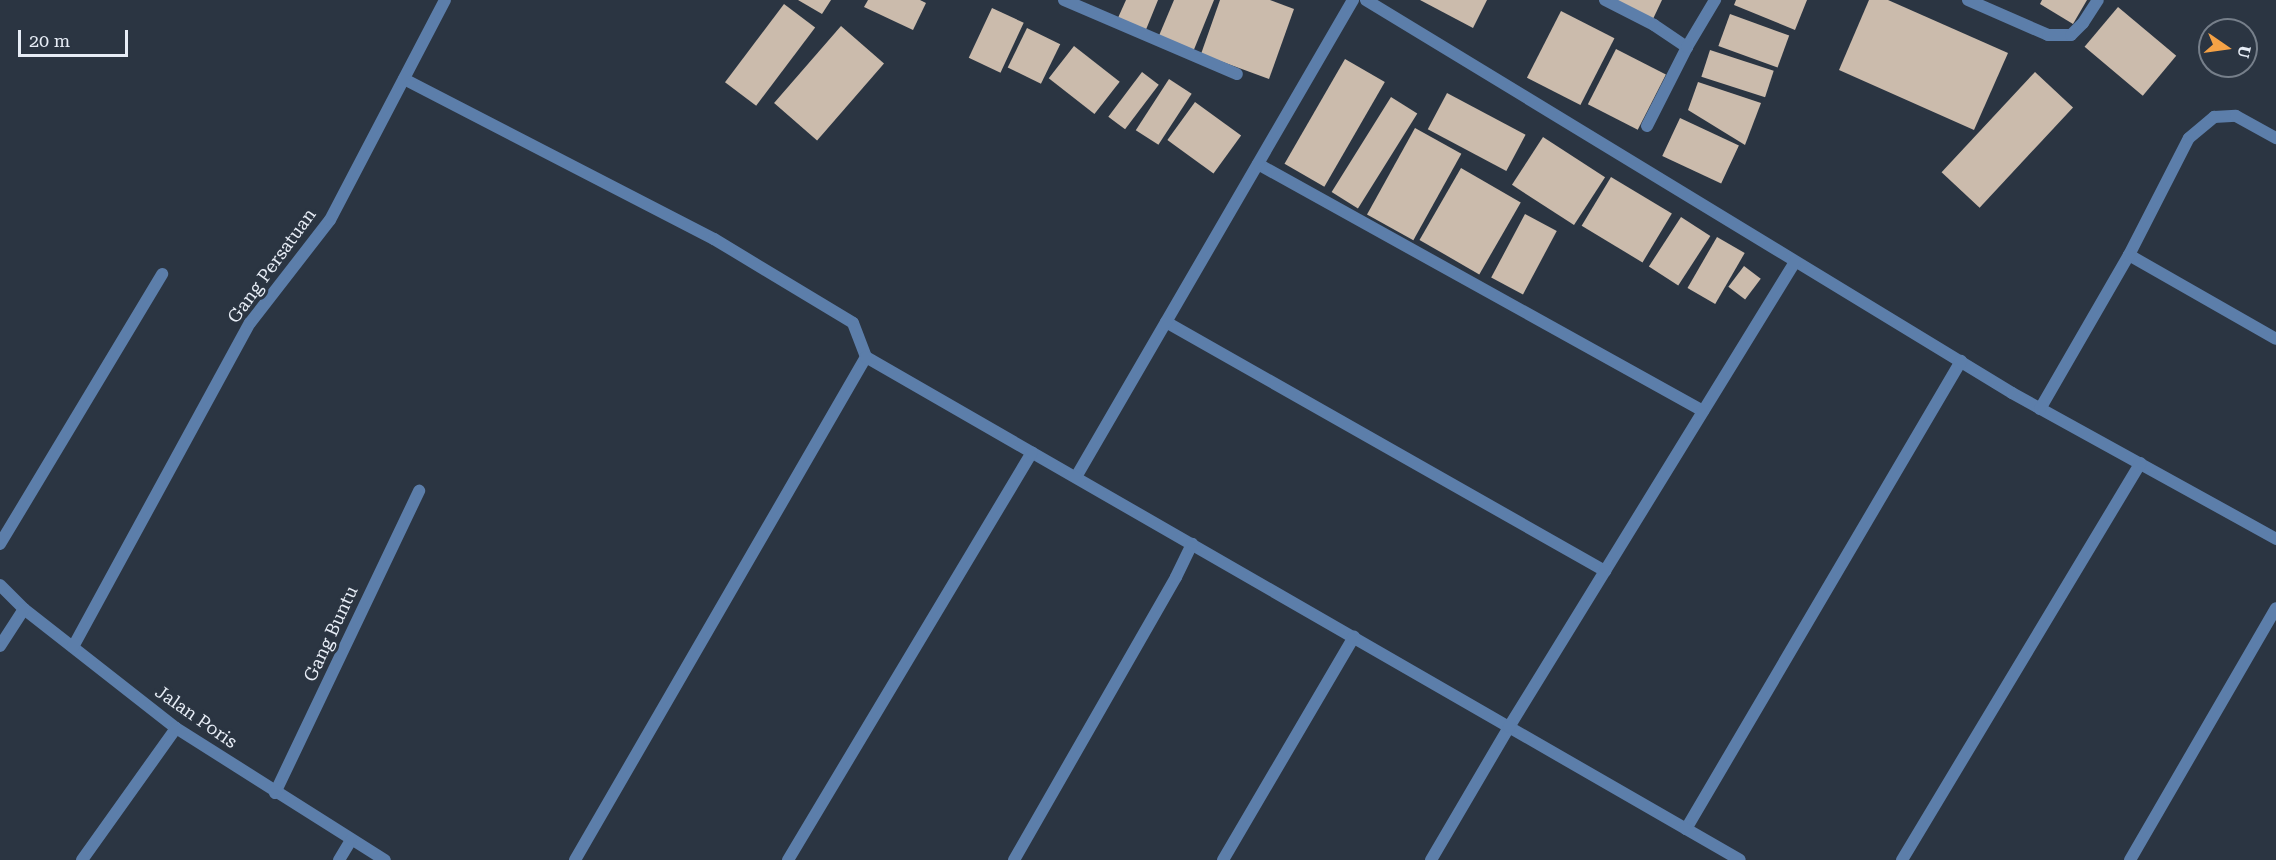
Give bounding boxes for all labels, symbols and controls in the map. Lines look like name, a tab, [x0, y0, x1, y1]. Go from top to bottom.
scale bar	[21, 18, 130, 56]
north arrow	[2198, 18, 2258, 78]
text: 20 m	[29, 30, 70, 51]
text: U	[2233, 44, 2255, 60]
street label: Gang Persatuan	[223, 205, 321, 327]
street label: Gang Buntu	[299, 583, 363, 685]
street label: Jalan Poris	[151, 681, 241, 753]

